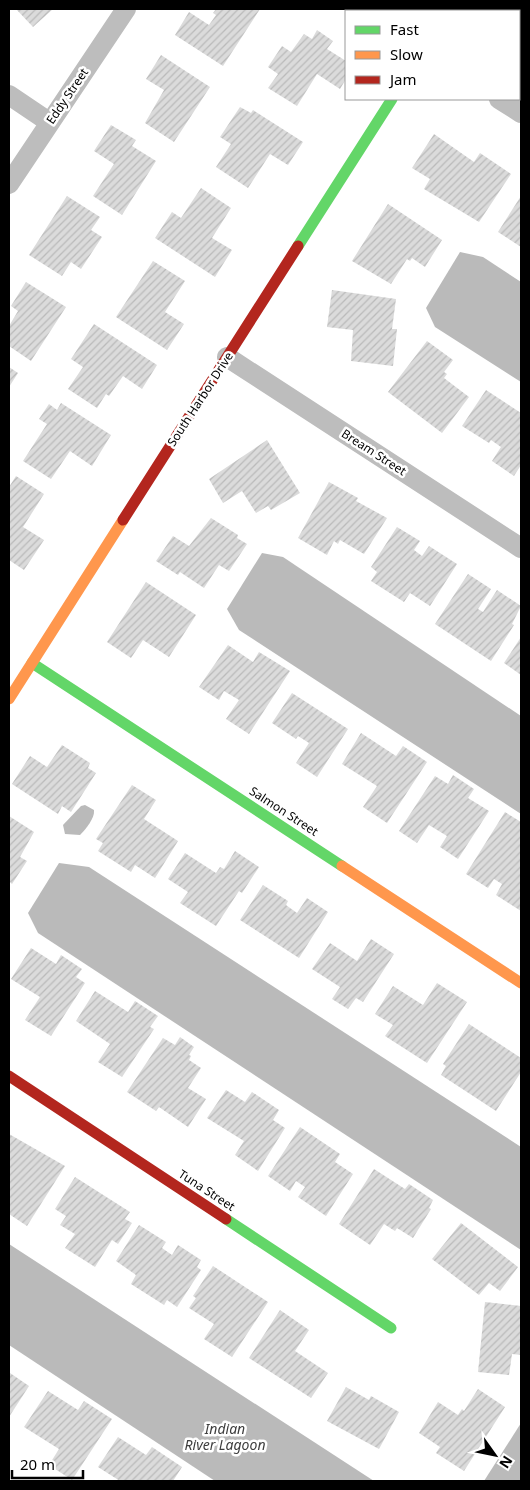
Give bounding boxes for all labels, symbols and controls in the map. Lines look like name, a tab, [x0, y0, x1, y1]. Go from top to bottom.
legend	[345, 10, 520, 100]
text: Fast	[390, 19, 419, 39]
text: Slow	[390, 44, 423, 64]
street label: Eddy Street	[42, 64, 92, 127]
text: Jam	[388, 69, 417, 89]
street label: South Harbor Drive	[163, 348, 237, 449]
street label: Bream Street	[338, 425, 410, 480]
street label: Salmon Street	[246, 782, 322, 840]
street label: Tuna Street	[175, 1165, 239, 1215]
water label: Indian River Lagoon	[185, 1419, 266, 1454]
north arrow	[470, 1430, 520, 1480]
scale bar	[12, 1448, 84, 1480]
text: N	[495, 1452, 517, 1472]
text: 20 m	[20, 1454, 55, 1474]

